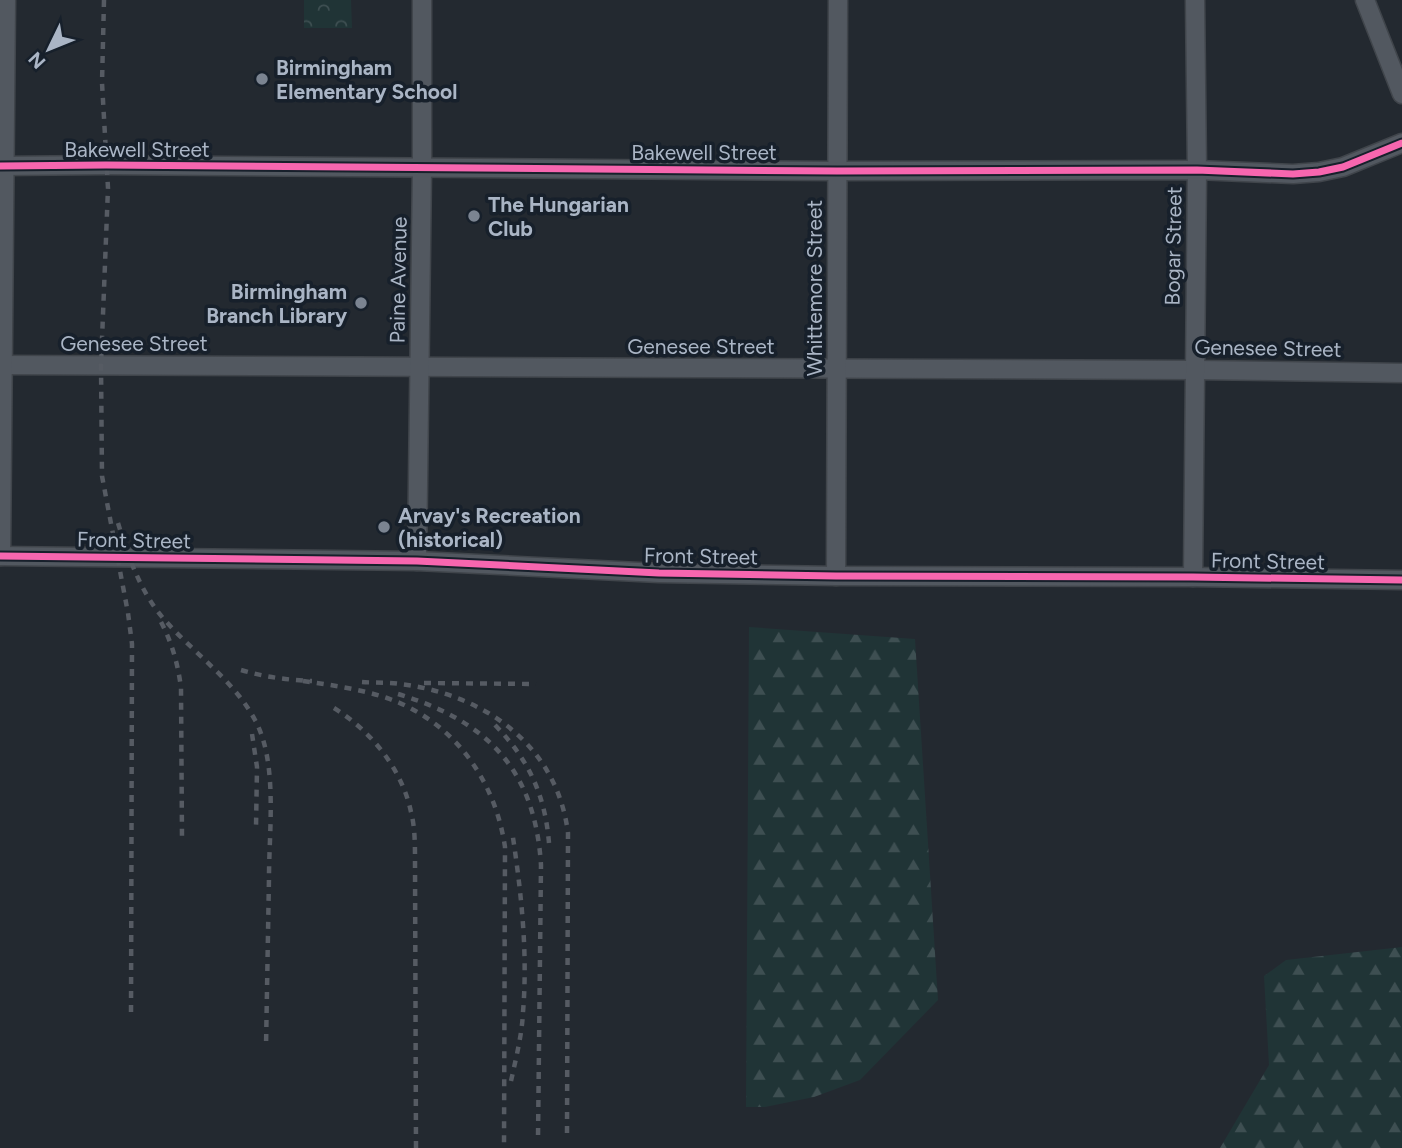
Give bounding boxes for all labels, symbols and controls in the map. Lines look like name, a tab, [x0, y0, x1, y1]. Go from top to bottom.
north arrow	[14, 14, 84, 84]
text: N	[24, 47, 50, 73]
place label: Birmingham Elementary School	[276, 55, 457, 104]
marker: Birmingham Elementary School	[254, 71, 270, 87]
street label: Bakewell Street	[64, 137, 210, 162]
street label: Bakewell Street	[631, 140, 777, 165]
street label: Bogar Street	[1159, 186, 1187, 306]
place label: The Hungarian Club	[488, 192, 629, 241]
street label: Whittemore Street	[802, 200, 827, 376]
marker: The Hungarian Club	[466, 208, 482, 224]
street label: Paine Avenue	[384, 216, 412, 344]
place label: Birmingham Branch Library	[206, 279, 348, 328]
marker: Birmingham Branch Library	[353, 295, 369, 311]
street label: Genesee Street	[60, 331, 208, 356]
street label: Genesee Street	[627, 334, 775, 359]
street label: Genesee Street	[1194, 334, 1342, 362]
place label: Arvay's Recreation (historical)	[398, 503, 581, 552]
marker: Arvay's Recreation (historical)	[376, 519, 392, 535]
street label: Front Street	[77, 527, 191, 553]
street label: Front Street	[644, 543, 758, 569]
street label: Front Street	[1211, 548, 1325, 574]

